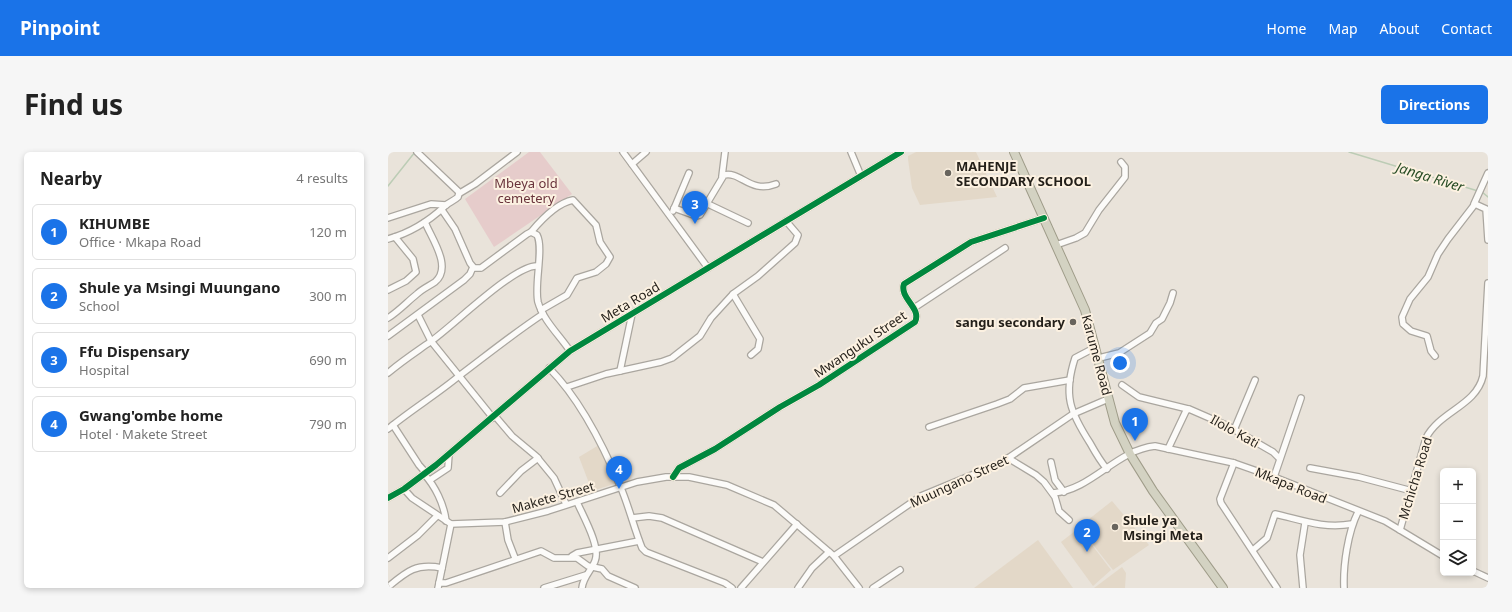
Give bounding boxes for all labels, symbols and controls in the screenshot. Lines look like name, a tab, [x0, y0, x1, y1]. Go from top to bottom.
text: Pinpoint	[20, 15, 100, 41]
text: Home	[1267, 19, 1306, 38]
text: Map	[1328, 19, 1358, 38]
text: About	[1380, 19, 1419, 38]
text: Contact	[1441, 19, 1492, 38]
text: Find us	[24, 85, 123, 123]
button: Directions	[1381, 85, 1488, 124]
water label: Janga River	[1391, 156, 1467, 196]
place label: MAHENJE SECONDARY SCHOOL	[956, 157, 1091, 190]
text: Nearby	[40, 167, 102, 190]
marker: MAHENJE SECONDARY SCHOOL	[943, 168, 953, 178]
text: 4 results	[296, 169, 348, 187]
park label: Mbeya old cemetery	[494, 174, 558, 207]
pin: 3	[682, 191, 708, 224]
text: KIHUMBE	[79, 213, 150, 233]
text: 1	[50, 223, 58, 241]
text: 120 m	[309, 223, 347, 241]
text: Office · Mkapa Road	[79, 233, 201, 251]
text: Shule ya Msingi Muungano	[79, 277, 280, 297]
street label: Meta Road	[597, 277, 663, 327]
text: 2	[50, 287, 58, 305]
text: 300 m	[309, 287, 347, 305]
text: School	[79, 297, 120, 315]
street label: Mwanguku Street	[810, 306, 910, 382]
place label: sangu secondary	[955, 313, 1066, 331]
street label: Karume Road	[1078, 313, 1116, 397]
marker: sangu secondary	[1068, 317, 1078, 327]
text: Ffu Dispensary	[79, 341, 190, 361]
text: 3	[50, 351, 58, 369]
text: 690 m	[309, 351, 347, 369]
your location	[1110, 353, 1130, 373]
text: Hospital	[79, 361, 129, 379]
text: Gwang'ombe home	[79, 405, 223, 425]
pin: 1	[1122, 408, 1148, 441]
street label: Ilolo Kati	[1207, 410, 1263, 452]
text: 4	[50, 415, 58, 433]
text: 790 m	[309, 415, 347, 433]
text: Hotel · Makete Street	[79, 425, 207, 443]
street label: Mchicha Road	[1394, 434, 1436, 522]
street label: Muungano Street	[907, 450, 1011, 512]
pin: 4	[606, 456, 632, 489]
street label: Mkapa Road	[1252, 462, 1330, 508]
map controls	[1440, 468, 1476, 576]
button: +	[1440, 468, 1476, 504]
street label: Makete Street	[510, 477, 597, 517]
button: −	[1440, 504, 1476, 540]
place label: Shule ya Msingi Meta	[1123, 511, 1203, 544]
pin: 2	[1074, 519, 1100, 552]
marker: Shule ya Msingi Meta	[1110, 522, 1120, 532]
button: layers	[1440, 540, 1476, 576]

